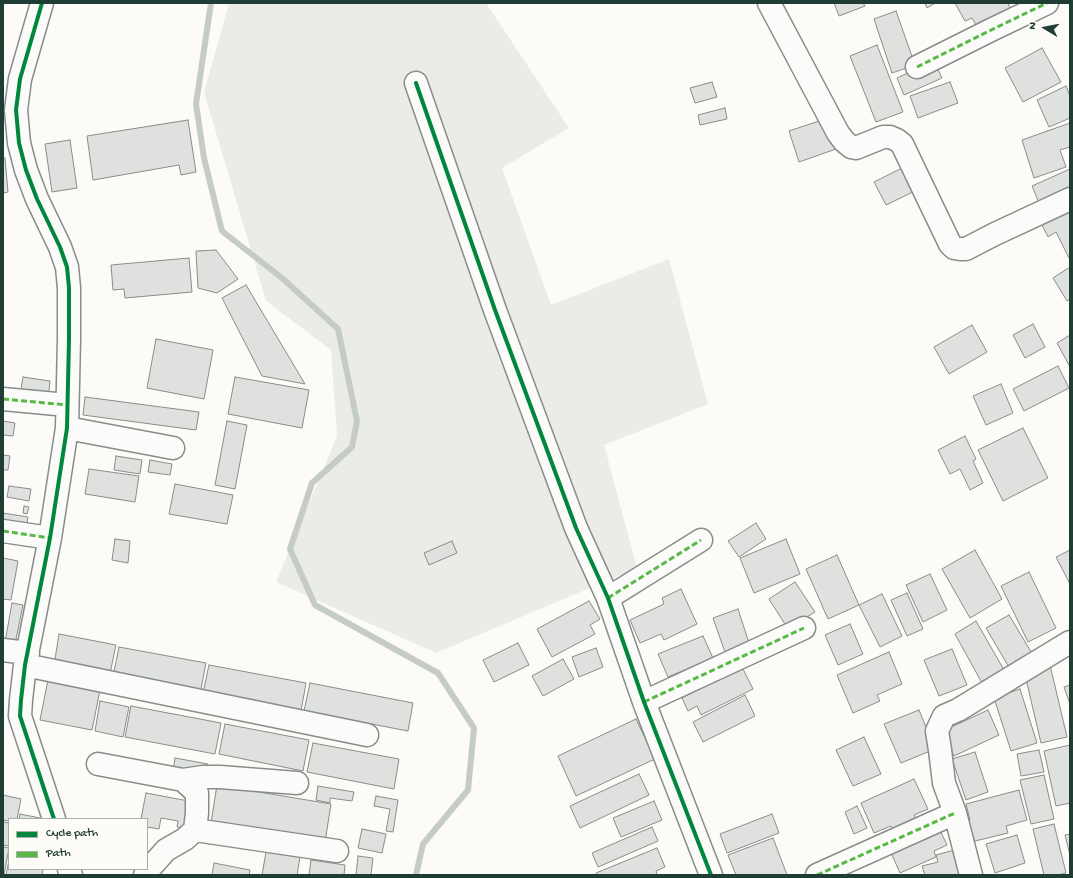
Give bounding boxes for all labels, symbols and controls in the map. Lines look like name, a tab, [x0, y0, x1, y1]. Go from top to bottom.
north arrow	[1025, 8, 1065, 48]
text: N	[1027, 21, 1040, 30]
legend	[8, 818, 148, 870]
text: Cycle path	[46, 827, 98, 841]
text: Path	[46, 847, 71, 861]

